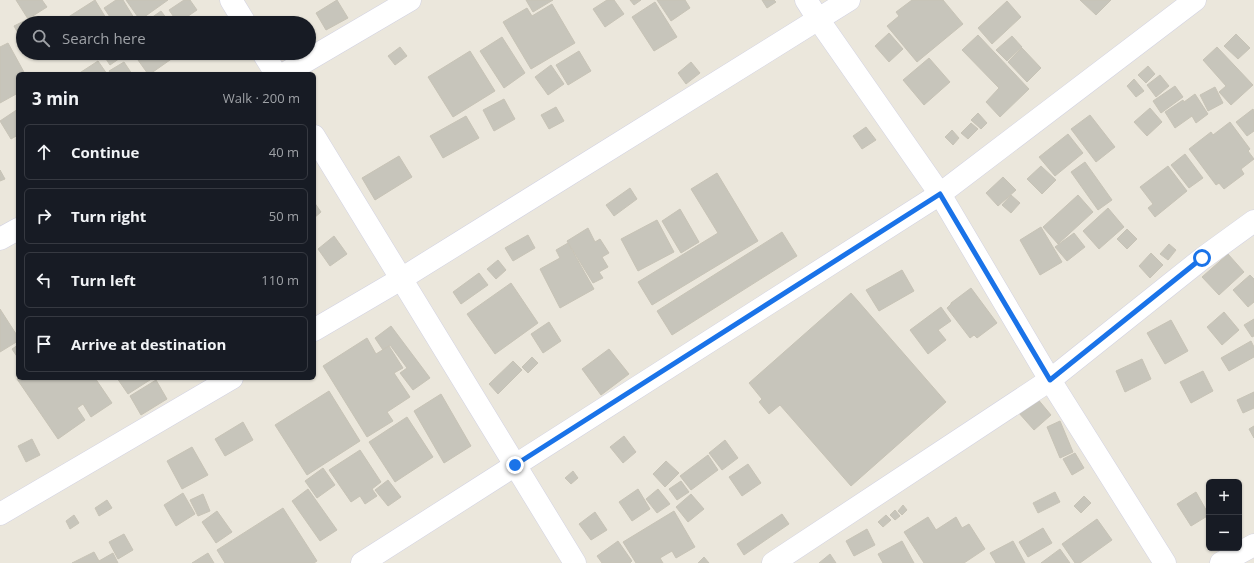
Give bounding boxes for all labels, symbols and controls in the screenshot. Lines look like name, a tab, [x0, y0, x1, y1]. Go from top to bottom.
search box	[16, 16, 316, 60]
icon: search	[30, 27, 52, 49]
text: Search here	[62, 28, 146, 48]
text: 3 min	[32, 87, 79, 110]
text: Walk · 200 m	[223, 89, 300, 107]
icon: ahead	[33, 141, 55, 163]
text: Continue	[71, 142, 139, 162]
text: 40 m	[269, 143, 299, 161]
icon: right	[33, 205, 55, 227]
text: Turn right	[71, 206, 146, 226]
text: 50 m	[269, 207, 299, 225]
route start	[1193, 249, 1211, 267]
icon: left	[33, 269, 55, 291]
text: Turn left	[71, 270, 136, 290]
text: 110 m	[261, 271, 299, 289]
icon: arrive	[33, 333, 55, 355]
text: Arrive at destination	[71, 334, 226, 354]
route end	[506, 456, 524, 474]
map controls	[1206, 479, 1242, 551]
button: +	[1206, 479, 1242, 515]
button: −	[1206, 515, 1242, 551]

